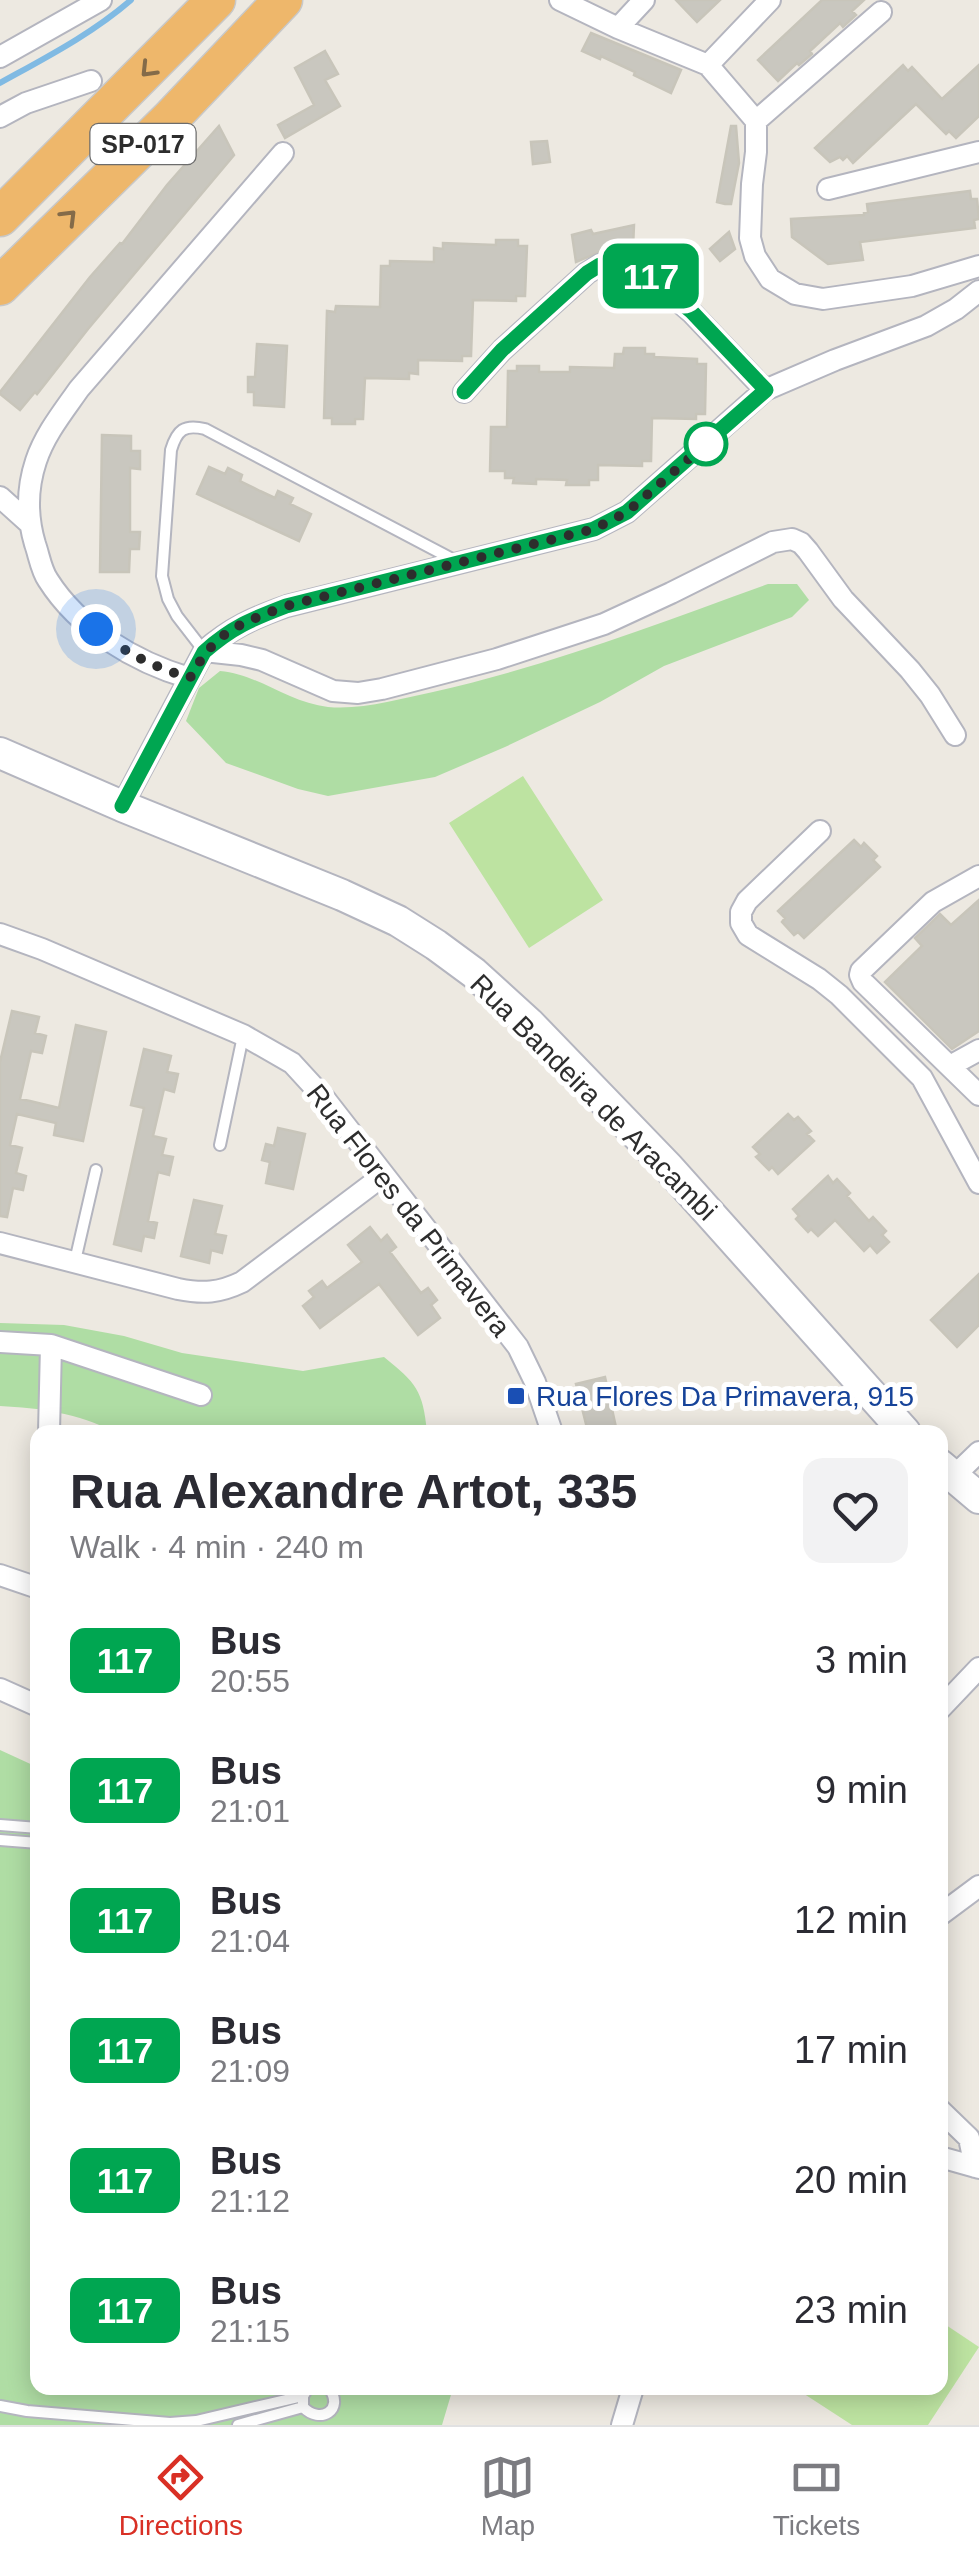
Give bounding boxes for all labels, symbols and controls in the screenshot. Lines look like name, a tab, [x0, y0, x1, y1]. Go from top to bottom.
one-way arrow	[142, 58, 160, 76]
road number: SP-017	[90, 124, 196, 164]
one-way arrow	[58, 211, 76, 229]
line badge: 117	[594, 244, 708, 308]
text: 117	[623, 257, 679, 296]
unlabelled marker	[685, 423, 727, 465]
your location	[71, 604, 121, 654]
street label: Rua Bandeira de Aracambi	[464, 968, 723, 1227]
street label: Rua Flores da Primavera	[301, 1078, 517, 1343]
place label: Rua Flores Da Primavera, 915	[536, 1381, 914, 1412]
marker: Rua Flores Da Primavera, 915	[505, 1385, 527, 1407]
button: heart	[803, 1458, 908, 1563]
text: Rua Alexandre Artot, 335	[70, 1465, 637, 1518]
text: Walk · 4 min · 240 m	[70, 1529, 364, 1565]
text: Bus	[210, 1620, 282, 1662]
text: 3 min	[815, 1639, 908, 1681]
text: 117	[97, 1641, 153, 1680]
text: 20:55	[210, 1663, 290, 1699]
text: Bus	[210, 1750, 282, 1792]
text: 9 min	[815, 1769, 908, 1811]
text: 117	[97, 1771, 153, 1810]
text: 21:01	[210, 1793, 290, 1829]
text: Bus	[210, 1880, 282, 1922]
text: 12 min	[794, 1899, 908, 1941]
text: 117	[97, 1901, 153, 1940]
text: 21:04	[210, 1923, 290, 1959]
text: Bus	[210, 2010, 282, 2052]
text: 17 min	[794, 2029, 908, 2071]
text: 117	[97, 2031, 153, 2070]
text: 21:09	[210, 2053, 290, 2089]
text: Bus	[210, 2140, 282, 2182]
text: 20 min	[794, 2159, 908, 2201]
text: 117	[97, 2161, 153, 2200]
text: 21:12	[210, 2183, 290, 2219]
text: Bus	[210, 2270, 282, 2312]
text: 23 min	[794, 2289, 908, 2331]
text: 117	[97, 2291, 153, 2330]
text: 21:15	[210, 2313, 290, 2349]
tab: Directions	[119, 2450, 243, 2542]
tab: Map	[480, 2450, 535, 2542]
tab: Tickets	[773, 2450, 860, 2542]

